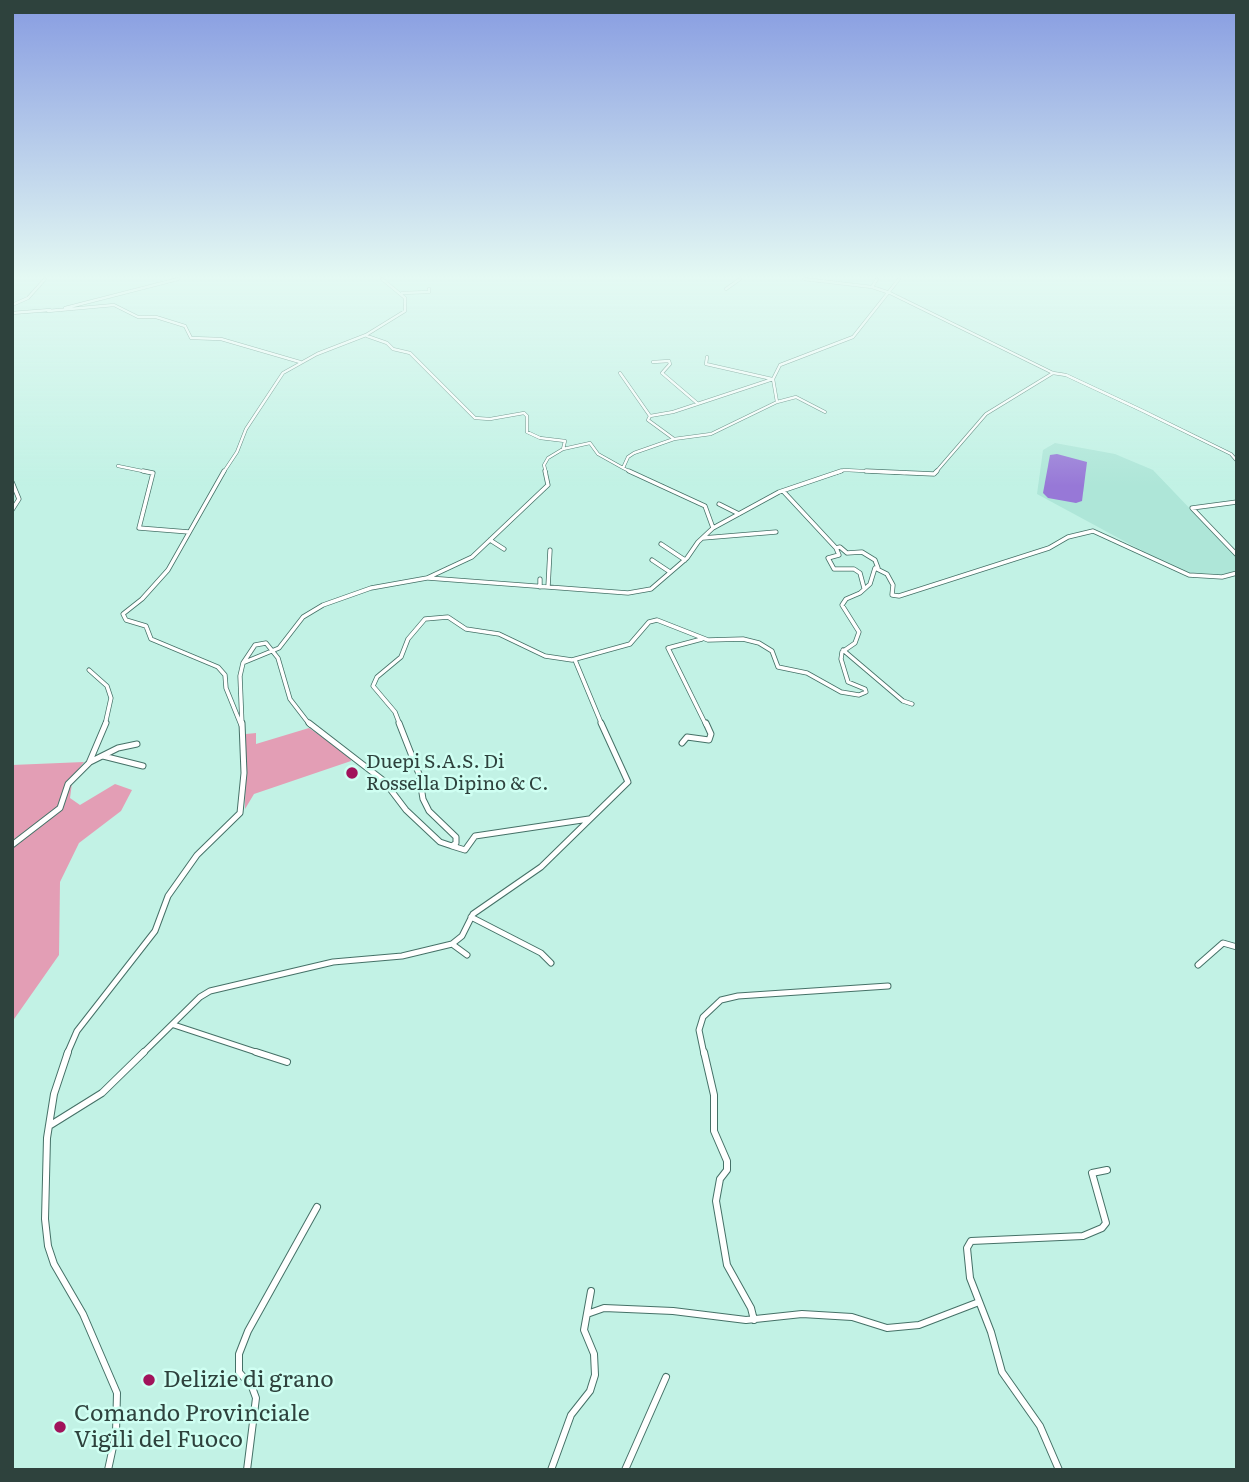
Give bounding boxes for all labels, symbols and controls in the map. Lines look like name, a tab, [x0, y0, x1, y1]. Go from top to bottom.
place label: Duepi S.A.S. Di Rossella Dipino & C.	[366, 751, 549, 795]
marker: Duepi S.A.S. Di Rossella Dipino & C.	[344, 765, 360, 781]
place label: Delizie di grano	[163, 1366, 334, 1394]
marker: Delizie di grano	[141, 1372, 157, 1388]
place label: Comando Provinciale Vigili del Fuoco	[74, 1400, 310, 1454]
marker: Comando Provinciale Vigili del Fuoco	[52, 1419, 68, 1435]

